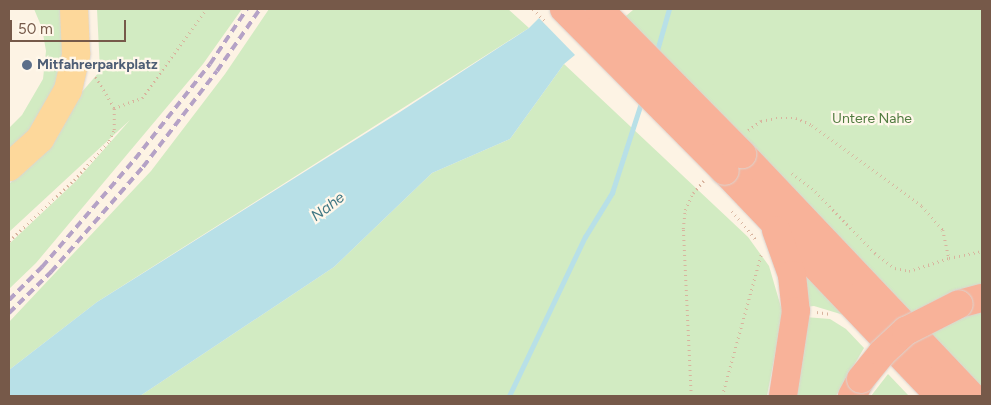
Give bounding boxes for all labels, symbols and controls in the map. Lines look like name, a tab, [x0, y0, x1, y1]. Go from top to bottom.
scale bar	[12, 10, 129, 42]
text: 50 m	[18, 20, 53, 38]
place label: Mitfahrerparkplatz	[37, 57, 158, 73]
marker: Mitfahrerparkplatz	[21, 59, 33, 71]
park label: Untere Nahe	[832, 111, 912, 127]
water label: Nahe	[308, 189, 348, 225]

